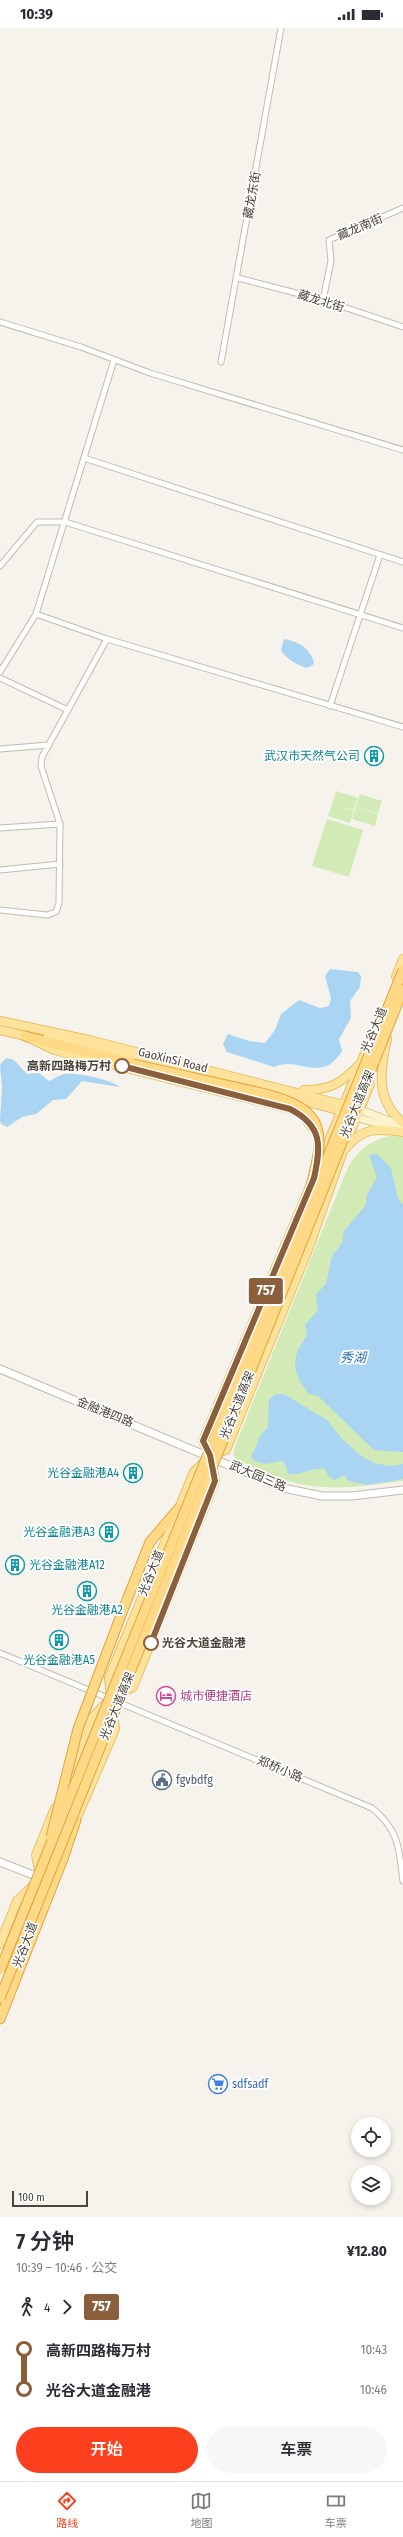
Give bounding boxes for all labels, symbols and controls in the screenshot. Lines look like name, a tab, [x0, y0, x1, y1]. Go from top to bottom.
text: 10:39	[20, 5, 53, 23]
street label: 藏龙东街	[241, 170, 263, 220]
street label: 藏龙南街	[335, 211, 385, 243]
street label: 藏龙北街	[296, 287, 346, 315]
building icon: 武汉市天然气公司	[363, 745, 385, 767]
place label: 武汉市天然气公司	[264, 749, 360, 763]
street label: 光谷大道	[358, 1005, 390, 1055]
street label: GaoXinSi Road	[137, 1045, 209, 1075]
marker: 高新四路梅万村	[114, 1058, 130, 1074]
place label: 高新四路梅万村	[27, 1059, 111, 1073]
street label: 光谷大道高架	[337, 1068, 377, 1140]
line badge: 757	[243, 1278, 289, 1304]
text: 757	[257, 1282, 275, 1299]
water label: 秀湖	[340, 1350, 368, 1365]
street label: 光谷大道高架	[217, 1369, 257, 1441]
street label: 金融港四路	[75, 1394, 135, 1430]
street label: 武大园三路	[228, 1458, 288, 1494]
building icon: 光谷金融港A4	[122, 1462, 144, 1484]
place label: 光谷金融港A4	[47, 1466, 119, 1480]
building icon: 光谷金融港A3	[98, 1521, 120, 1543]
place label: 光谷金融港A3	[23, 1525, 95, 1539]
street label: 光谷大道	[136, 1548, 166, 1598]
building icon: 光谷金融港A12	[4, 1554, 26, 1576]
place label: 光谷金融港A12	[29, 1558, 105, 1572]
building icon: 光谷金融港A2	[76, 1580, 98, 1602]
place label: 光谷金融港A2	[51, 1603, 123, 1617]
building icon: 光谷金融港A5	[48, 1629, 70, 1651]
marker: 光谷大道金融港	[143, 1635, 159, 1651]
place label: 光谷大道金融港	[162, 1636, 246, 1650]
place label: 光谷金融港A5	[23, 1653, 95, 1667]
street label: 光谷大道高架	[97, 1670, 137, 1742]
hotel icon: 城市便捷酒店	[155, 1685, 177, 1707]
place label: 城市便捷酒店	[180, 1689, 252, 1703]
street label: 郑桥小路	[255, 1753, 305, 1785]
public building icon: fgvbdfg	[151, 1769, 173, 1791]
place label: fgvbdfg	[176, 1773, 213, 1787]
street label: 光谷大道	[10, 1920, 40, 1970]
supermarket icon: sdfsadf	[207, 2073, 229, 2095]
place label: sdfsadf	[232, 2077, 270, 2091]
map controls	[351, 2117, 391, 2205]
button: locate	[351, 2117, 391, 2157]
button: layers	[351, 2165, 391, 2205]
scale bar	[12, 2189, 88, 2208]
text: 100 m	[18, 2191, 45, 2204]
text: 7 分钟	[16, 2228, 74, 2255]
text: ¥12.80	[347, 2242, 387, 2260]
text: 10:39 – 10:46 · 公交	[16, 2260, 117, 2275]
icon: walk	[16, 2296, 38, 2318]
icon: forward	[56, 2296, 78, 2318]
text: 757	[92, 2298, 111, 2315]
text: 4	[44, 2300, 50, 2315]
text: 高新四路梅万村	[46, 2342, 151, 2360]
text: 10:43	[360, 2342, 387, 2357]
text: 光谷大道金融港	[46, 2382, 151, 2400]
text: 10:46	[360, 2382, 387, 2397]
button: 开始	[16, 2427, 198, 2473]
button: 车票	[206, 2427, 387, 2473]
tab: 路线	[56, 2490, 78, 2530]
tab: 地图	[190, 2490, 212, 2530]
tab: 车票	[325, 2490, 347, 2530]

